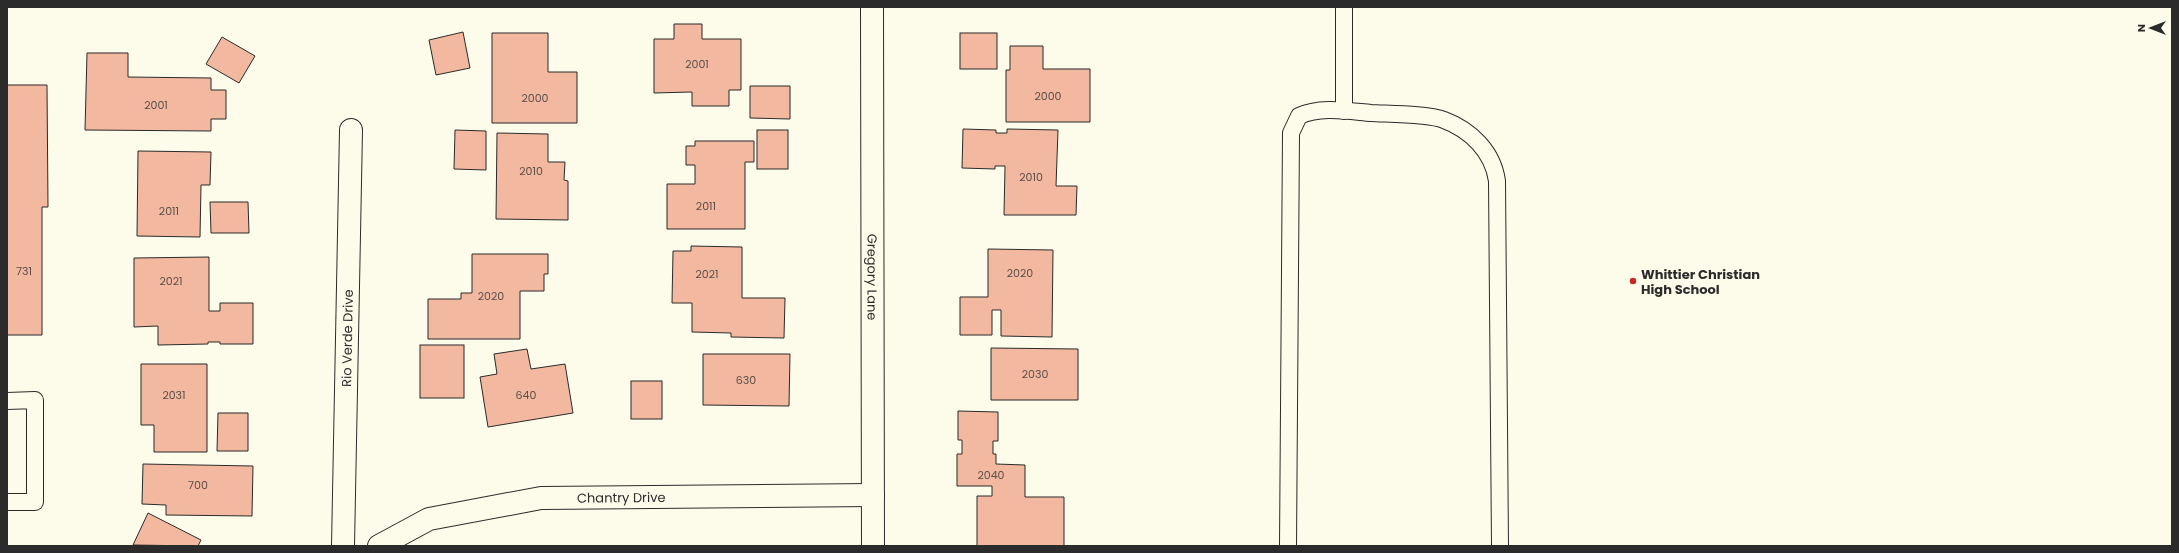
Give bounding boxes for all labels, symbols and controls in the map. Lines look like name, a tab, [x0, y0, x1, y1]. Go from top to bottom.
north arrow	[2131, 8, 2171, 48]
text: N	[2133, 24, 2149, 32]
house number: 2001	[685, 56, 709, 72]
house number: 2000	[1034, 88, 1062, 104]
house number: 2000	[521, 90, 549, 106]
house number: 2001	[144, 97, 168, 113]
house number: 2010	[519, 163, 543, 179]
house number: 2010	[1019, 169, 1043, 185]
house number: 2011	[696, 198, 716, 214]
house number: 2011	[159, 203, 179, 219]
street label: Gregory Lane	[862, 234, 882, 320]
house number: 731	[16, 263, 32, 279]
house number: 2020	[1007, 265, 1033, 281]
place label: Whittier Christian High School	[1641, 265, 1760, 299]
house number: 2021	[695, 266, 719, 282]
house number: 2021	[159, 273, 183, 289]
marker: Whittier Christian High School	[1628, 276, 1638, 286]
house number: 2020	[478, 288, 504, 304]
street label: Rio Verde Drive	[337, 289, 358, 387]
house number: 2030	[1022, 366, 1048, 382]
house number: 630	[736, 372, 756, 388]
house number: 2031	[162, 387, 186, 403]
house number: 640	[516, 387, 536, 403]
house number: 2040	[977, 467, 1005, 483]
house number: 700	[188, 477, 208, 493]
street label: Chantry Drive	[577, 488, 666, 508]

